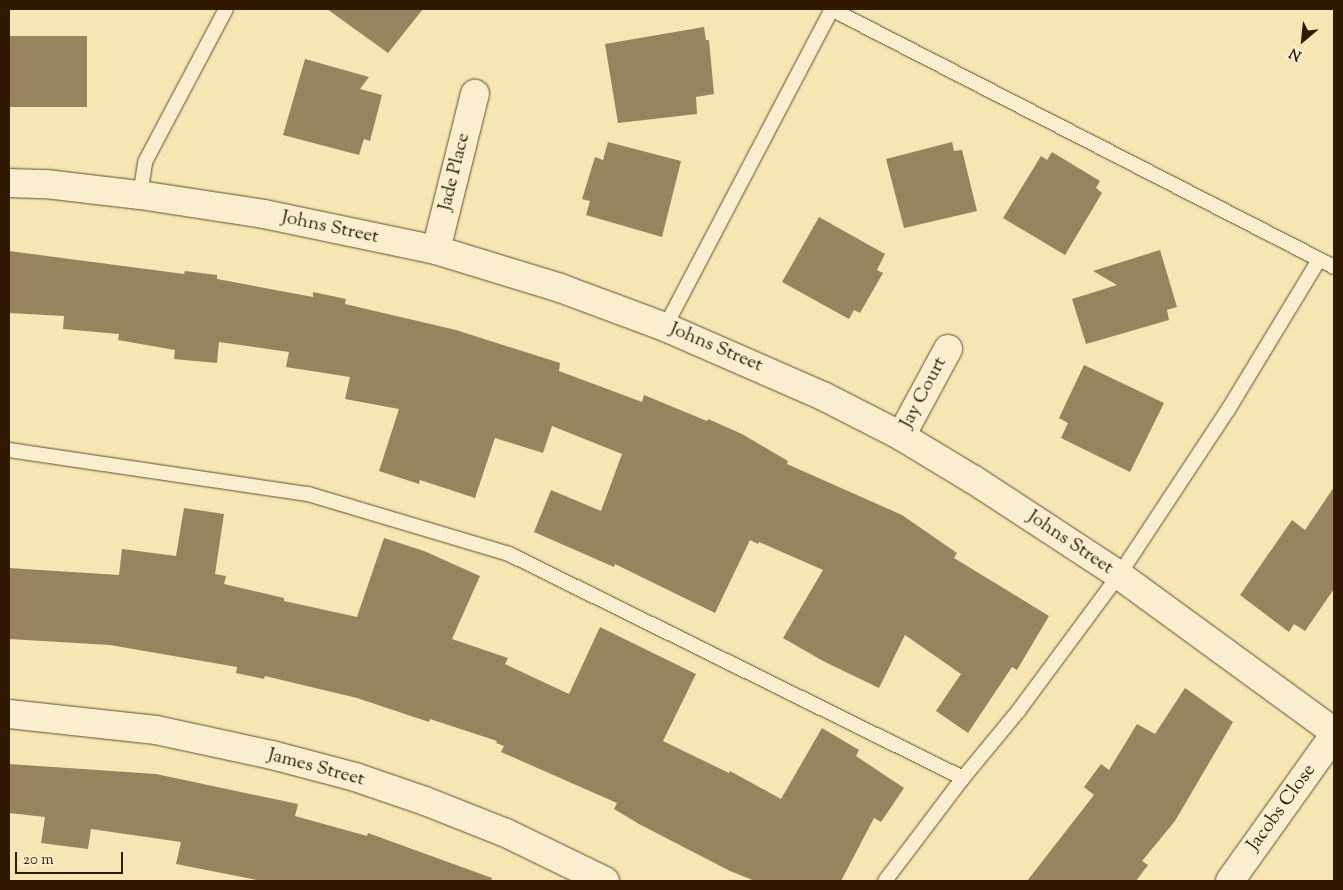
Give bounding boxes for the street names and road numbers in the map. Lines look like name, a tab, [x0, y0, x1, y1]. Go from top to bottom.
street label: Jade Place	[434, 131, 476, 213]
street label: Johns Street	[279, 207, 381, 249]
street label: Johns Street	[666, 318, 766, 378]
street label: Jay Court	[896, 354, 952, 432]
street label: Johns Street	[1023, 506, 1117, 580]
street label: James Street	[265, 744, 367, 792]
street label: Jacobs Close	[1243, 760, 1321, 856]

